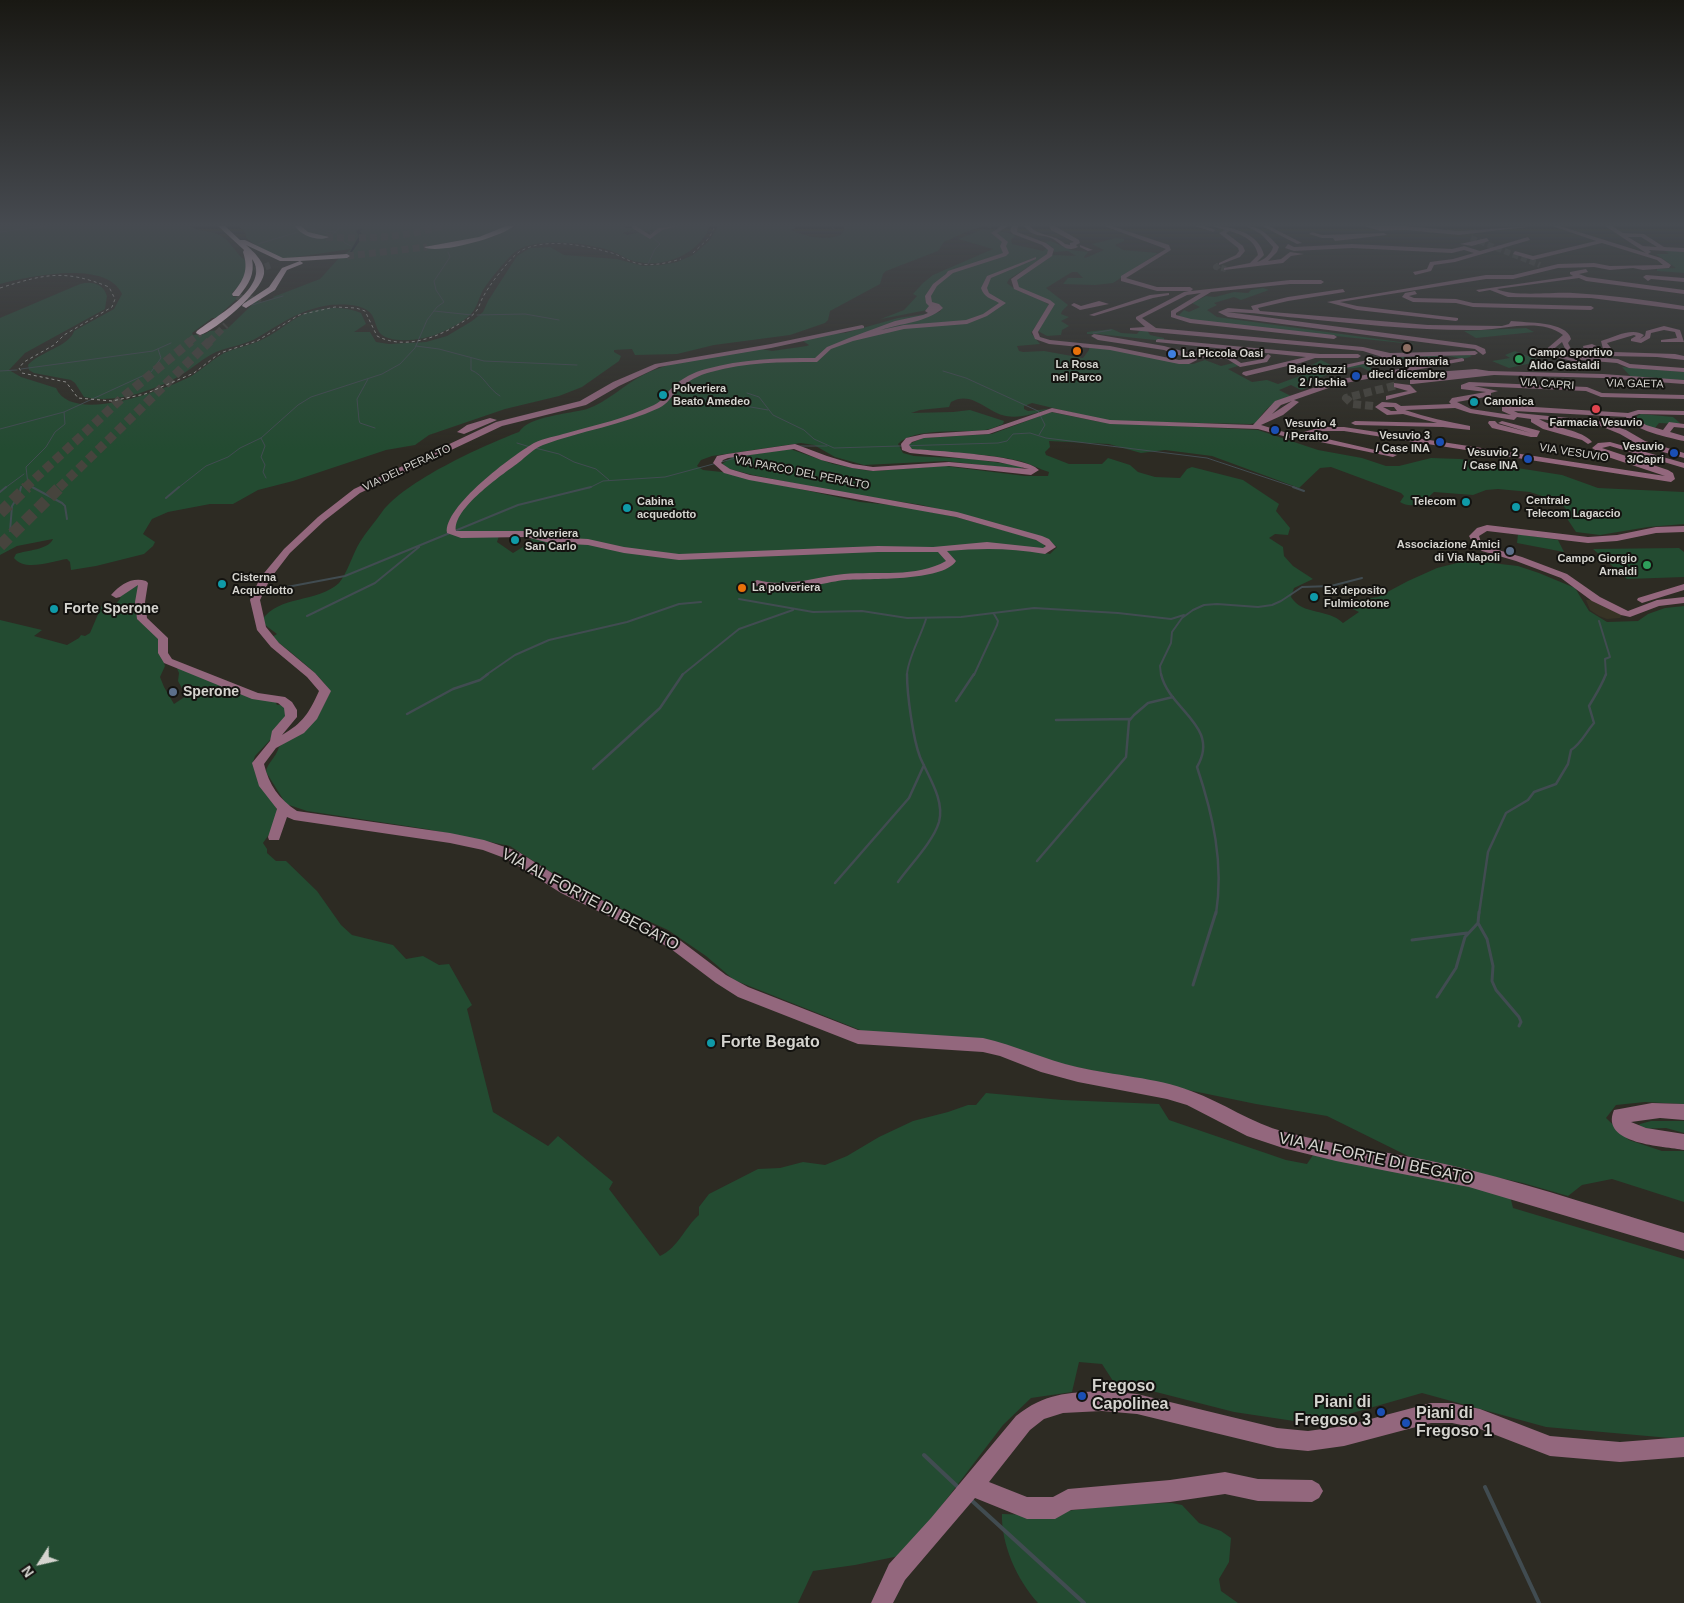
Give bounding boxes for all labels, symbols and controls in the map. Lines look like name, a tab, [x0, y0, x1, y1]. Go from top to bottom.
marker: Scuola primaria dieci dicembre	[1401, 342, 1413, 354]
marker: La Rosa nel Parco	[1071, 345, 1083, 357]
place label: Campo sportivo Aldo Gastaldi	[1529, 346, 1613, 372]
place label: La Piccola Oasi	[1182, 347, 1263, 361]
marker: La Piccola Oasi	[1166, 348, 1178, 360]
marker: Campo sportivo Aldo Gastaldi	[1513, 353, 1525, 365]
place label: Scuola primaria dieci dicembre	[1366, 355, 1448, 381]
place label: La Rosa nel Parco	[1052, 358, 1102, 384]
place label: Balestrazzi 2 / Ischia	[1289, 363, 1346, 389]
marker: Balestrazzi 2 / Ischia	[1350, 370, 1362, 382]
street label: VIA CAPRI	[1519, 376, 1575, 392]
street label: VIA GAETA	[1606, 377, 1664, 391]
place label: Polveriera Beato Amedeo	[673, 382, 750, 408]
marker: Polveriera Beato Amedeo	[657, 389, 669, 401]
place label: Canonica	[1484, 395, 1534, 409]
marker: Canonica	[1468, 396, 1480, 408]
marker: Farmacia Vesuvio	[1590, 403, 1602, 415]
place label: Farmacia Vesuvio	[1550, 416, 1642, 430]
place label: Vesuvio 4 / Peralto	[1285, 417, 1336, 443]
marker: Vesuvio 4 / Peralto	[1269, 424, 1281, 436]
place label: Vesuvio 3 / Case INA	[1376, 429, 1430, 455]
marker: Vesuvio 3 / Case INA	[1434, 436, 1446, 448]
place label: Vesuvio 3/Capri	[1622, 440, 1664, 466]
street label: VIA VESUVIO	[1539, 441, 1609, 465]
street label: VIA DEL PERALTO	[361, 442, 453, 494]
place label: Vesuvio 2 / Case INA	[1464, 446, 1518, 472]
marker: Vesuvio 3/Capri	[1668, 447, 1680, 459]
street label: VIA PARCO DEL PERALTO	[734, 453, 870, 493]
marker: Vesuvio 2 / Case INA	[1522, 453, 1534, 465]
place label: Centrale Telecom Lagaccio	[1526, 494, 1621, 520]
place label: Cabina acquedotto	[637, 495, 696, 521]
place label: Telecom	[1412, 495, 1456, 509]
marker: Telecom	[1460, 496, 1472, 508]
marker: Centrale Telecom Lagaccio	[1510, 501, 1522, 513]
marker: Cabina acquedotto	[621, 502, 633, 514]
place label: Polveriera San Carlo	[525, 527, 578, 553]
marker: Polveriera San Carlo	[509, 534, 521, 546]
place label: Associazione Amici di Via Napoli	[1397, 538, 1500, 564]
marker: Associazione Amici di Via Napoli	[1504, 545, 1516, 557]
place label: Campo Giorgio Arnaldi	[1558, 552, 1637, 578]
marker: Campo Giorgio Arnaldi	[1641, 559, 1653, 571]
place label: Cisterna Acquedotto	[232, 571, 293, 597]
marker: Cisterna Acquedotto	[216, 578, 228, 590]
place label: La polveriera	[752, 581, 820, 595]
marker: La polveriera	[736, 582, 748, 594]
place label: Ex deposito Fulmicotone	[1324, 584, 1389, 610]
marker: Ex deposito Fulmicotone	[1308, 591, 1320, 603]
place label: Forte Sperone	[64, 601, 159, 617]
marker: Forte Sperone	[48, 603, 60, 615]
place label: Sperone	[183, 684, 239, 700]
marker: Sperone	[167, 686, 179, 698]
street label: VIA AL FORTE DI BEGATO	[498, 845, 682, 955]
place label: Forte Begato	[721, 1033, 820, 1053]
marker: Forte Begato	[705, 1037, 717, 1049]
street label: VIA AL FORTE DI BEGATO	[1277, 1129, 1475, 1189]
place label: Fregoso Capolinea	[1092, 1377, 1168, 1415]
marker: Fregoso Capolinea	[1076, 1390, 1088, 1402]
place label: Piani di Fregoso 3	[1295, 1393, 1371, 1431]
place label: Piani di Fregoso 1	[1416, 1404, 1492, 1442]
marker: Piani di Fregoso 3	[1375, 1406, 1387, 1418]
marker: Piani di Fregoso 1	[1400, 1417, 1412, 1429]
north arrow	[15, 1538, 65, 1588]
text: N	[18, 1563, 37, 1580]

